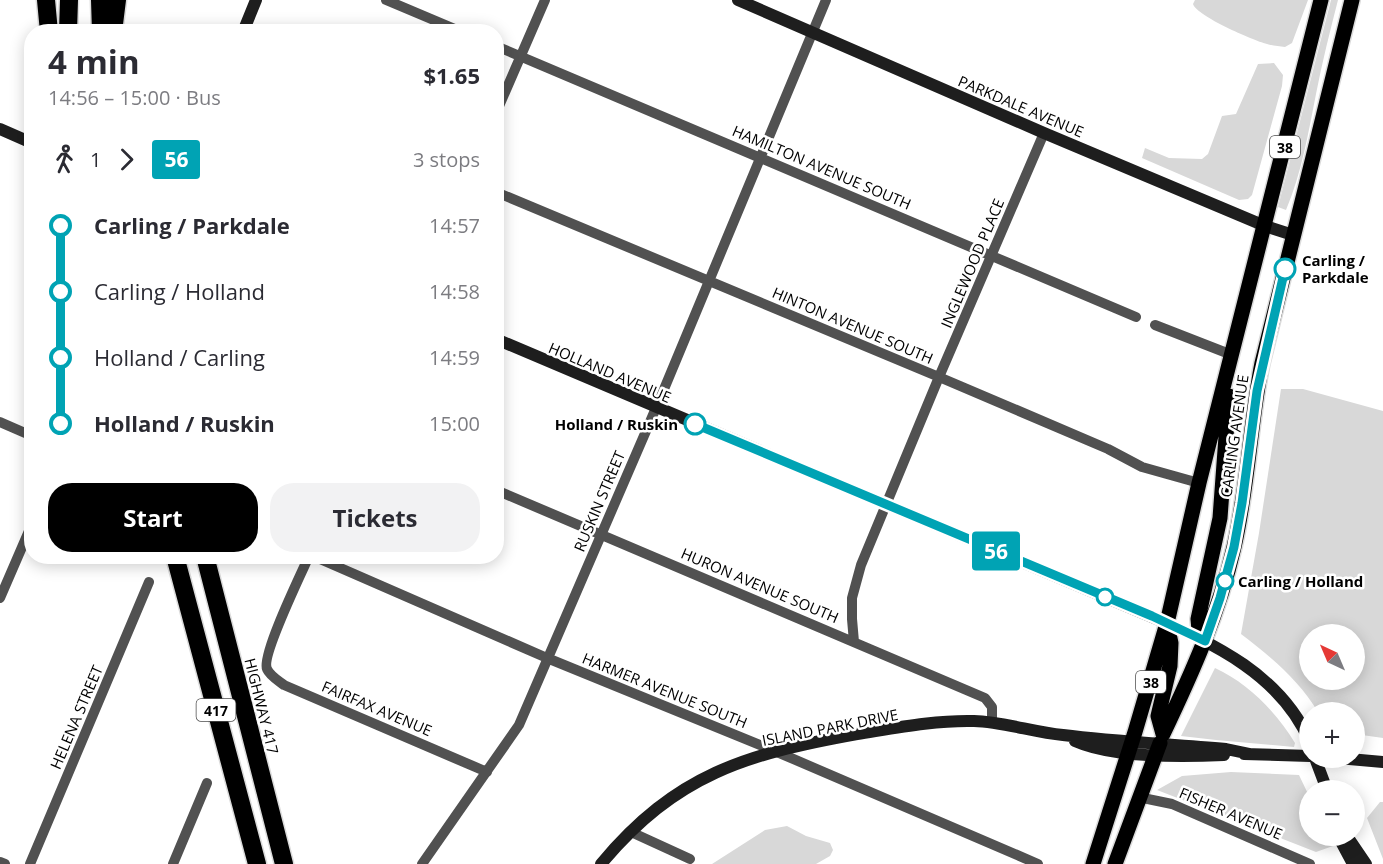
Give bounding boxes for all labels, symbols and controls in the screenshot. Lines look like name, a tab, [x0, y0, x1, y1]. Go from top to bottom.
text: 4 min	[48, 39, 140, 84]
text: $1.65	[423, 60, 480, 90]
street label: PARKDALE AVENUE	[955, 70, 1087, 142]
text: 14:56 – 15:00 · Bus	[48, 84, 221, 111]
street label: HAMILTON AVENUE SOUTH	[729, 120, 915, 214]
road number: 38	[1270, 136, 1300, 158]
icon: walk	[48, 143, 81, 176]
icon: forward	[110, 143, 143, 176]
text: 56	[164, 145, 188, 173]
text: 1	[90, 146, 101, 173]
text: 3 stops	[413, 146, 480, 173]
street label: INGLEWOOD PLACE	[936, 195, 1008, 331]
text: Carling / Parkdale	[94, 210, 290, 240]
text: 14:57	[429, 212, 480, 239]
place label: Carling / Parkdale	[1302, 250, 1369, 287]
marker: Carling / Parkdale	[1274, 258, 1296, 280]
text: Carling / Holland	[94, 276, 265, 306]
text: 14:58	[429, 278, 480, 305]
street label: HINTON AVENUE SOUTH	[769, 282, 937, 368]
street label: HOLLAND AVENUE	[546, 337, 674, 407]
text: Holland / Carling	[94, 342, 265, 372]
text: 14:59	[429, 344, 480, 371]
street label: CARLING AVENUE	[1215, 373, 1253, 499]
text: Holland / Ruskin	[94, 408, 275, 438]
text: 15:00	[429, 410, 480, 437]
marker: Holland / Ruskin	[684, 413, 706, 435]
place label: Holland / Ruskin	[555, 414, 678, 434]
street label: RUSKIN STREET	[569, 447, 630, 554]
button: Start	[48, 483, 258, 552]
button: Tickets	[270, 483, 480, 552]
line badge: 56	[969, 532, 1023, 570]
text: 56	[984, 537, 1008, 565]
street label: HURON AVENUE SOUTH	[678, 543, 842, 627]
place label: Carling / Holland	[1238, 571, 1363, 591]
marker: Carling / Holland	[1216, 572, 1234, 590]
unlabelled marker	[1096, 588, 1114, 606]
north arrow	[1299, 624, 1365, 690]
map controls	[1299, 624, 1365, 846]
street label: HARMER AVENUE SOUTH	[580, 648, 750, 732]
street label: HIGHWAY 417	[240, 656, 284, 756]
street label: HELENA STREET	[45, 661, 107, 772]
road number: 38	[1136, 671, 1166, 693]
street label: FAIRFAX AVENUE	[319, 676, 435, 740]
road number: 417	[196, 699, 236, 721]
button: +	[1299, 702, 1365, 768]
street label: ISLAND PARK DRIVE	[760, 704, 900, 750]
button: −	[1299, 780, 1365, 846]
street label: FISHER AVENUE	[1176, 782, 1286, 844]

